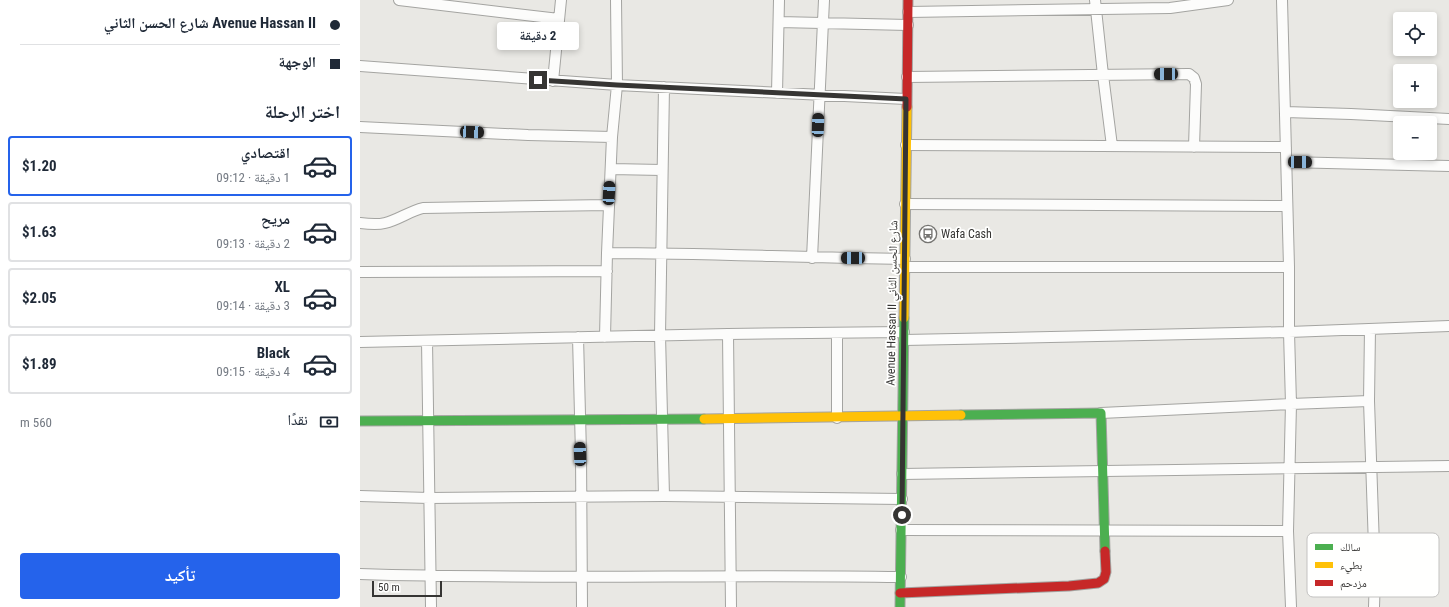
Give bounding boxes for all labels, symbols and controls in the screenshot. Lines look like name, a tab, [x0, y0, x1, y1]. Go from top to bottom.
map controls	[1393, 12, 1437, 160]
button: locate	[1393, 12, 1437, 56]
text: Avenue Hassan II شارع الحسن الثاني	[104, 14, 316, 32]
callout: 2 دقيقة	[497, 22, 579, 50]
text: 2 دقيقة	[520, 28, 556, 43]
text: الوجهة	[278, 53, 316, 71]
button: +	[1393, 64, 1437, 108]
car	[1154, 68, 1178, 80]
route end	[529, 71, 547, 89]
text: اختر الرحلة	[265, 101, 340, 122]
car	[812, 113, 824, 137]
button: −	[1393, 116, 1437, 160]
car	[460, 125, 484, 139]
text: اقتصادي	[241, 144, 290, 162]
icon: car	[302, 148, 338, 184]
car	[1288, 156, 1312, 168]
text: $1.20	[22, 157, 57, 175]
text: 1 دقيقة · 09:12	[216, 170, 290, 185]
car	[602, 181, 616, 205]
text: مريح	[261, 210, 290, 228]
icon: car	[302, 214, 338, 250]
street label: Avenue Hassan II شارع الحسن الثاني	[884, 220, 903, 386]
text: $1.63	[22, 223, 57, 241]
bus stop icon: Wafa Cash	[918, 224, 938, 244]
place label: Wafa Cash	[941, 227, 992, 241]
text: 2 دقيقة · 09:13	[216, 236, 290, 251]
car	[841, 252, 865, 264]
text: XL	[274, 278, 290, 296]
icon: car	[302, 280, 338, 316]
text: $2.05	[22, 289, 57, 307]
text: 3 دقيقة · 09:14	[216, 298, 290, 313]
text: Black	[257, 344, 290, 362]
icon: car	[302, 346, 338, 382]
text: $1.89	[22, 355, 57, 373]
text: 4 دقيقة · 09:15	[216, 364, 290, 379]
text: نقدًا	[287, 411, 308, 429]
icon: cash	[318, 411, 340, 433]
text: 560 m	[20, 415, 52, 430]
car	[574, 442, 586, 466]
route start	[893, 506, 911, 524]
legend	[1307, 533, 1439, 597]
text: سالك	[1340, 541, 1360, 554]
button: تأكيد	[20, 553, 340, 599]
text: بطيء	[1340, 559, 1362, 574]
text: مزدحم	[1340, 577, 1367, 591]
scale bar	[372, 579, 442, 598]
text: 50 m	[378, 581, 400, 594]

